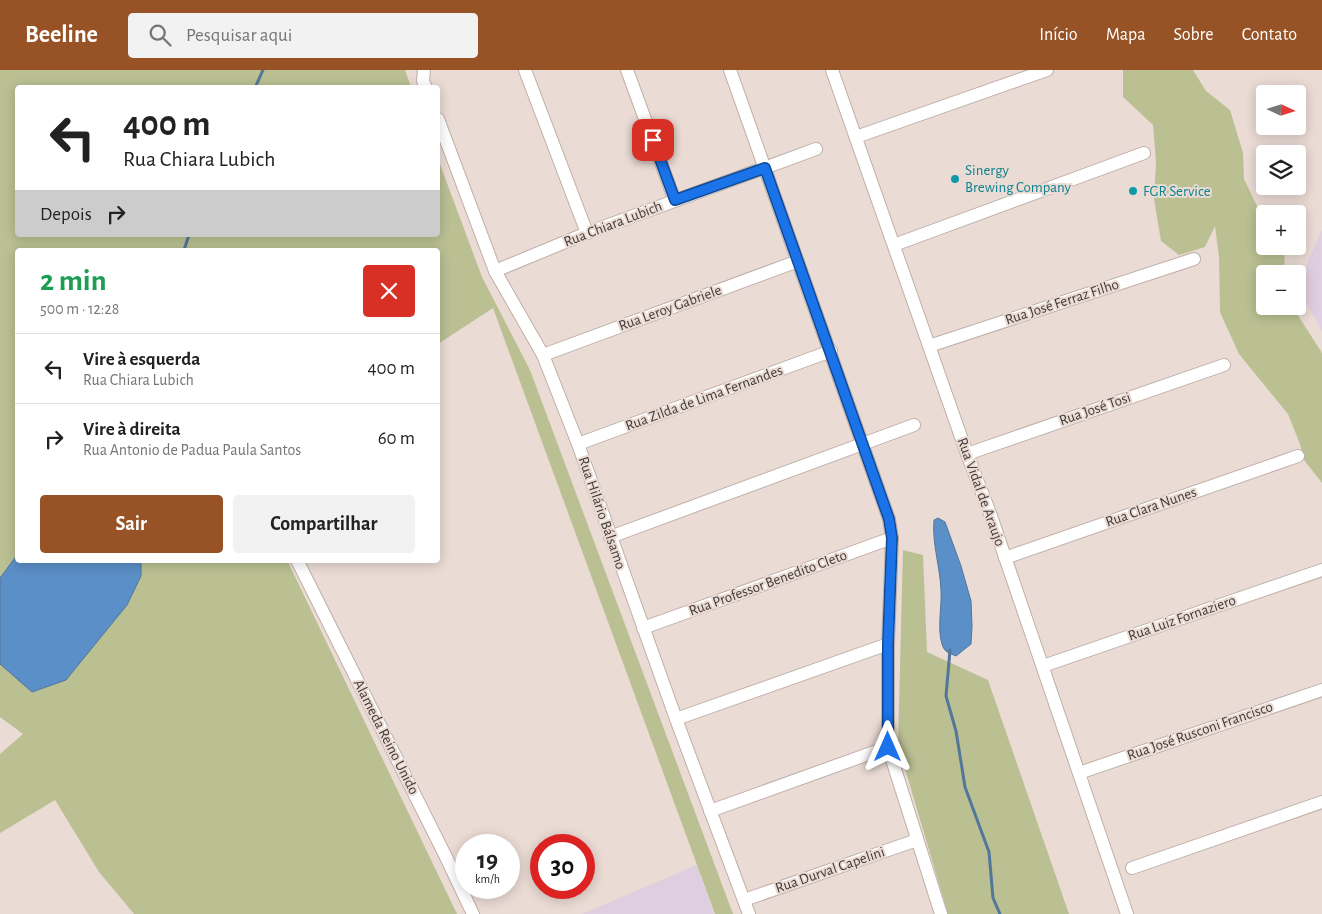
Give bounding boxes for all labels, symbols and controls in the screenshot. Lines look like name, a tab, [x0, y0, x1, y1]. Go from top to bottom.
search box	[128, 13, 478, 58]
icon: search	[146, 21, 174, 49]
text: Beeline	[25, 23, 98, 47]
text: Pesquisar aqui	[186, 26, 292, 45]
text: Início	[1039, 26, 1078, 44]
text: Mapa	[1106, 26, 1146, 44]
text: Sobre	[1174, 26, 1214, 44]
text: Contato	[1242, 26, 1297, 44]
north arrow	[1256, 85, 1306, 135]
map controls	[1256, 85, 1306, 315]
icon: left	[40, 105, 105, 170]
text: 400 m	[123, 107, 211, 142]
pin	[632, 119, 674, 161]
icon: arrive	[639, 126, 667, 154]
button: layers	[1256, 145, 1306, 195]
text: Rua Chiara Lubich	[123, 148, 276, 170]
place label: Sinergy Brewing Company	[965, 163, 1071, 195]
marker: Sinergy Brewing Company	[949, 173, 961, 185]
place label: FGR Service	[1143, 184, 1211, 199]
marker: FGR Service	[1127, 185, 1139, 197]
street label: Rua Chiara Lubich	[562, 198, 664, 250]
icon: right	[102, 200, 130, 228]
text: Depois	[40, 205, 92, 224]
button: +	[1256, 205, 1306, 255]
button: close	[363, 265, 415, 317]
button: −	[1256, 265, 1306, 315]
text: 2 min	[40, 266, 107, 296]
street label: Rua José Ferraz Filho	[1003, 277, 1121, 327]
street label: Rua Leroy Gabriele	[617, 282, 723, 334]
text: 500 m · 12:28	[40, 301, 119, 317]
text: Vire à esquerda	[83, 350, 200, 369]
icon: left	[40, 355, 68, 383]
text: 400 m	[367, 359, 415, 378]
street label: Rua Zilda de Lima Fernandes	[623, 363, 785, 433]
text: Rua Chiara Lubich	[83, 372, 194, 388]
street label: Rua José Tosi	[1057, 390, 1133, 428]
text: Vire à direita	[83, 420, 181, 439]
icon: right	[40, 425, 68, 453]
text: 60 m	[378, 429, 415, 448]
street label: Rua Vidal de Araujo	[954, 436, 1008, 548]
text: Rua Antonio de Padua Paula Santos	[83, 442, 301, 458]
street label: Rua Hilário Bálsamo	[576, 455, 628, 571]
street label: Rua Clara Nunes	[1104, 484, 1198, 530]
button: Sair	[40, 495, 223, 553]
button: Compartilhar	[233, 495, 415, 553]
street label: Rua Professor Benedito Cleto	[687, 547, 849, 619]
street label: Rua Luiz Fornaziero	[1126, 593, 1238, 643]
street label: Alameda Reino Unido	[351, 677, 421, 797]
street label: Rua José Rusconi Francisco	[1125, 699, 1275, 763]
position arrow	[861, 720, 913, 772]
speed limit sign: 30	[530, 834, 595, 899]
street label: Rua Durval Capelini	[773, 844, 887, 896]
text: 19	[477, 848, 498, 873]
text: km/h	[475, 873, 500, 885]

